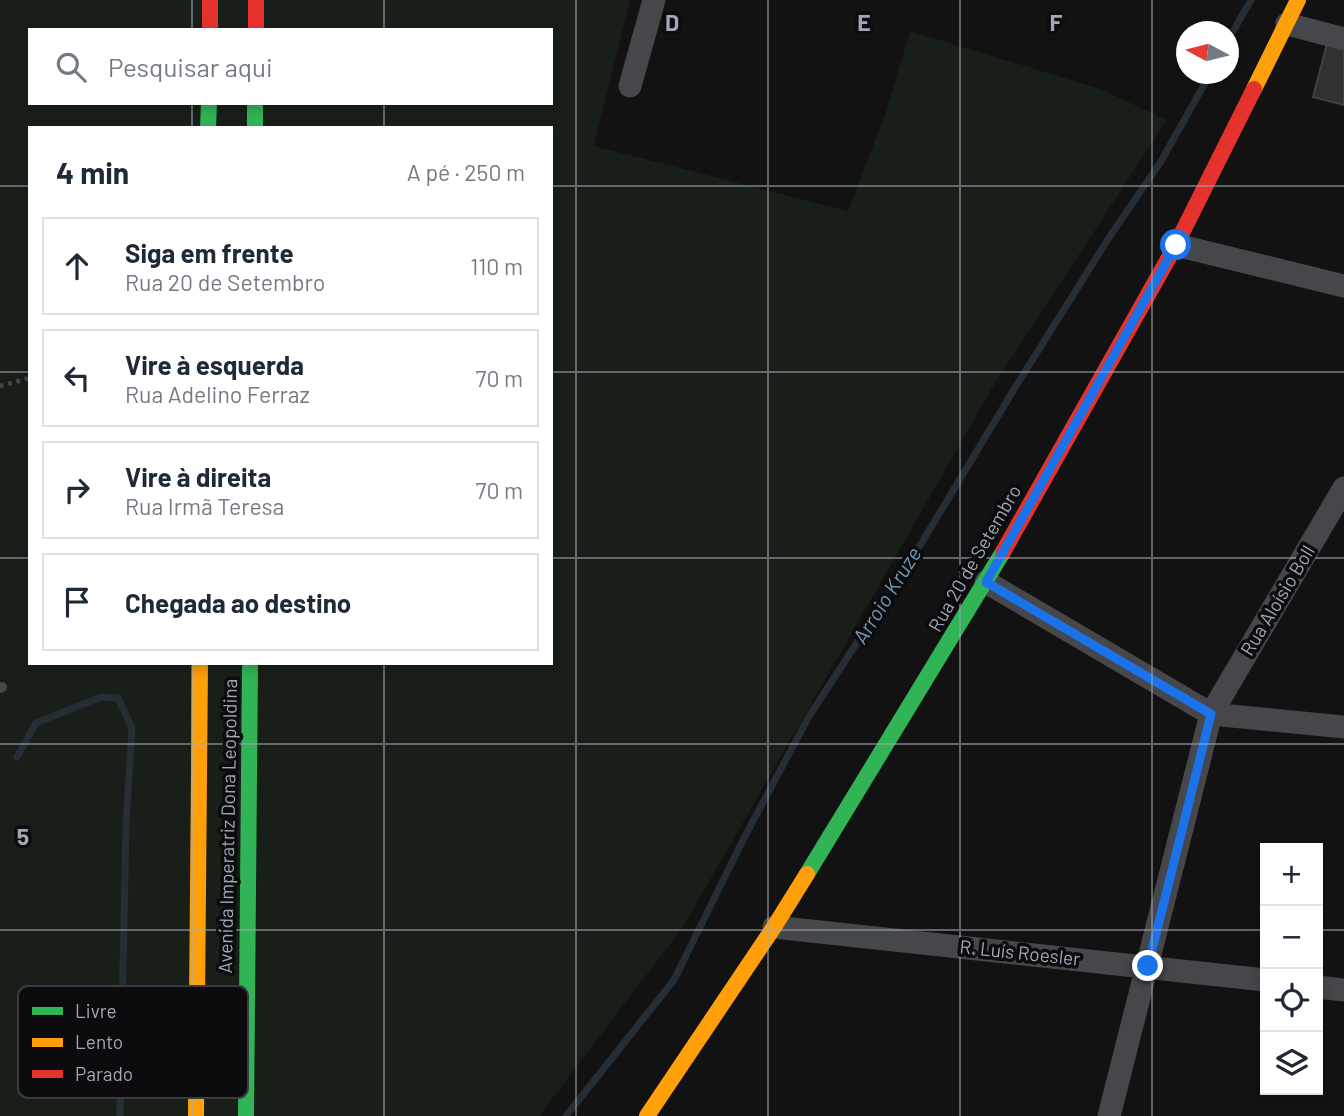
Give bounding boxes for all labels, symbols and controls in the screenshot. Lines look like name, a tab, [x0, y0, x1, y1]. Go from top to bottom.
text: D	[665, 8, 679, 36]
text: E	[857, 8, 871, 36]
text: F	[1050, 8, 1063, 36]
north arrow	[1176, 21, 1239, 84]
search box	[28, 28, 553, 105]
icon: search	[52, 48, 90, 86]
text: Pesquisar aqui	[108, 51, 273, 82]
text: 4 min	[56, 154, 129, 190]
text: A pé · 250 m	[407, 158, 525, 186]
route start	[1160, 229, 1191, 260]
text: Siga em frente	[125, 237, 294, 268]
icon: ahead	[58, 247, 96, 285]
text: 110 m	[470, 252, 523, 280]
text: Rua 20 de Setembro	[125, 268, 325, 296]
text: Vire à esquerda	[125, 349, 304, 380]
icon: left	[58, 359, 96, 397]
text: 70 m	[476, 364, 523, 392]
text: Rua Adelino Ferraz	[125, 380, 310, 408]
text: Vire à direita	[125, 461, 271, 492]
icon: right	[58, 471, 96, 509]
text: 70 m	[476, 476, 523, 504]
street label: Rua 20 de Setembro	[923, 481, 1025, 635]
text: Rua Irmã Teresa	[125, 492, 284, 520]
street label: Rua Aloísio Boll	[1235, 541, 1319, 659]
water label: Arroio Kruze	[846, 542, 926, 648]
icon: arrive	[58, 583, 96, 621]
text: Chegada ao destino	[125, 587, 351, 618]
street label: Avenida Imperatriz Dona Leopoldina	[213, 678, 241, 974]
text: 5	[17, 822, 29, 850]
map controls	[1260, 843, 1323, 1095]
button: +	[1260, 843, 1323, 906]
button: −	[1260, 906, 1323, 969]
street label: R. Luís Roesler	[959, 934, 1081, 970]
route end	[1132, 950, 1163, 981]
button: locate	[1260, 969, 1323, 1032]
legend	[18, 986, 248, 1098]
text: Livre	[75, 999, 117, 1022]
text: Lento	[75, 1030, 123, 1053]
button: layers	[1260, 1032, 1323, 1095]
text: Parado	[75, 1062, 133, 1085]

